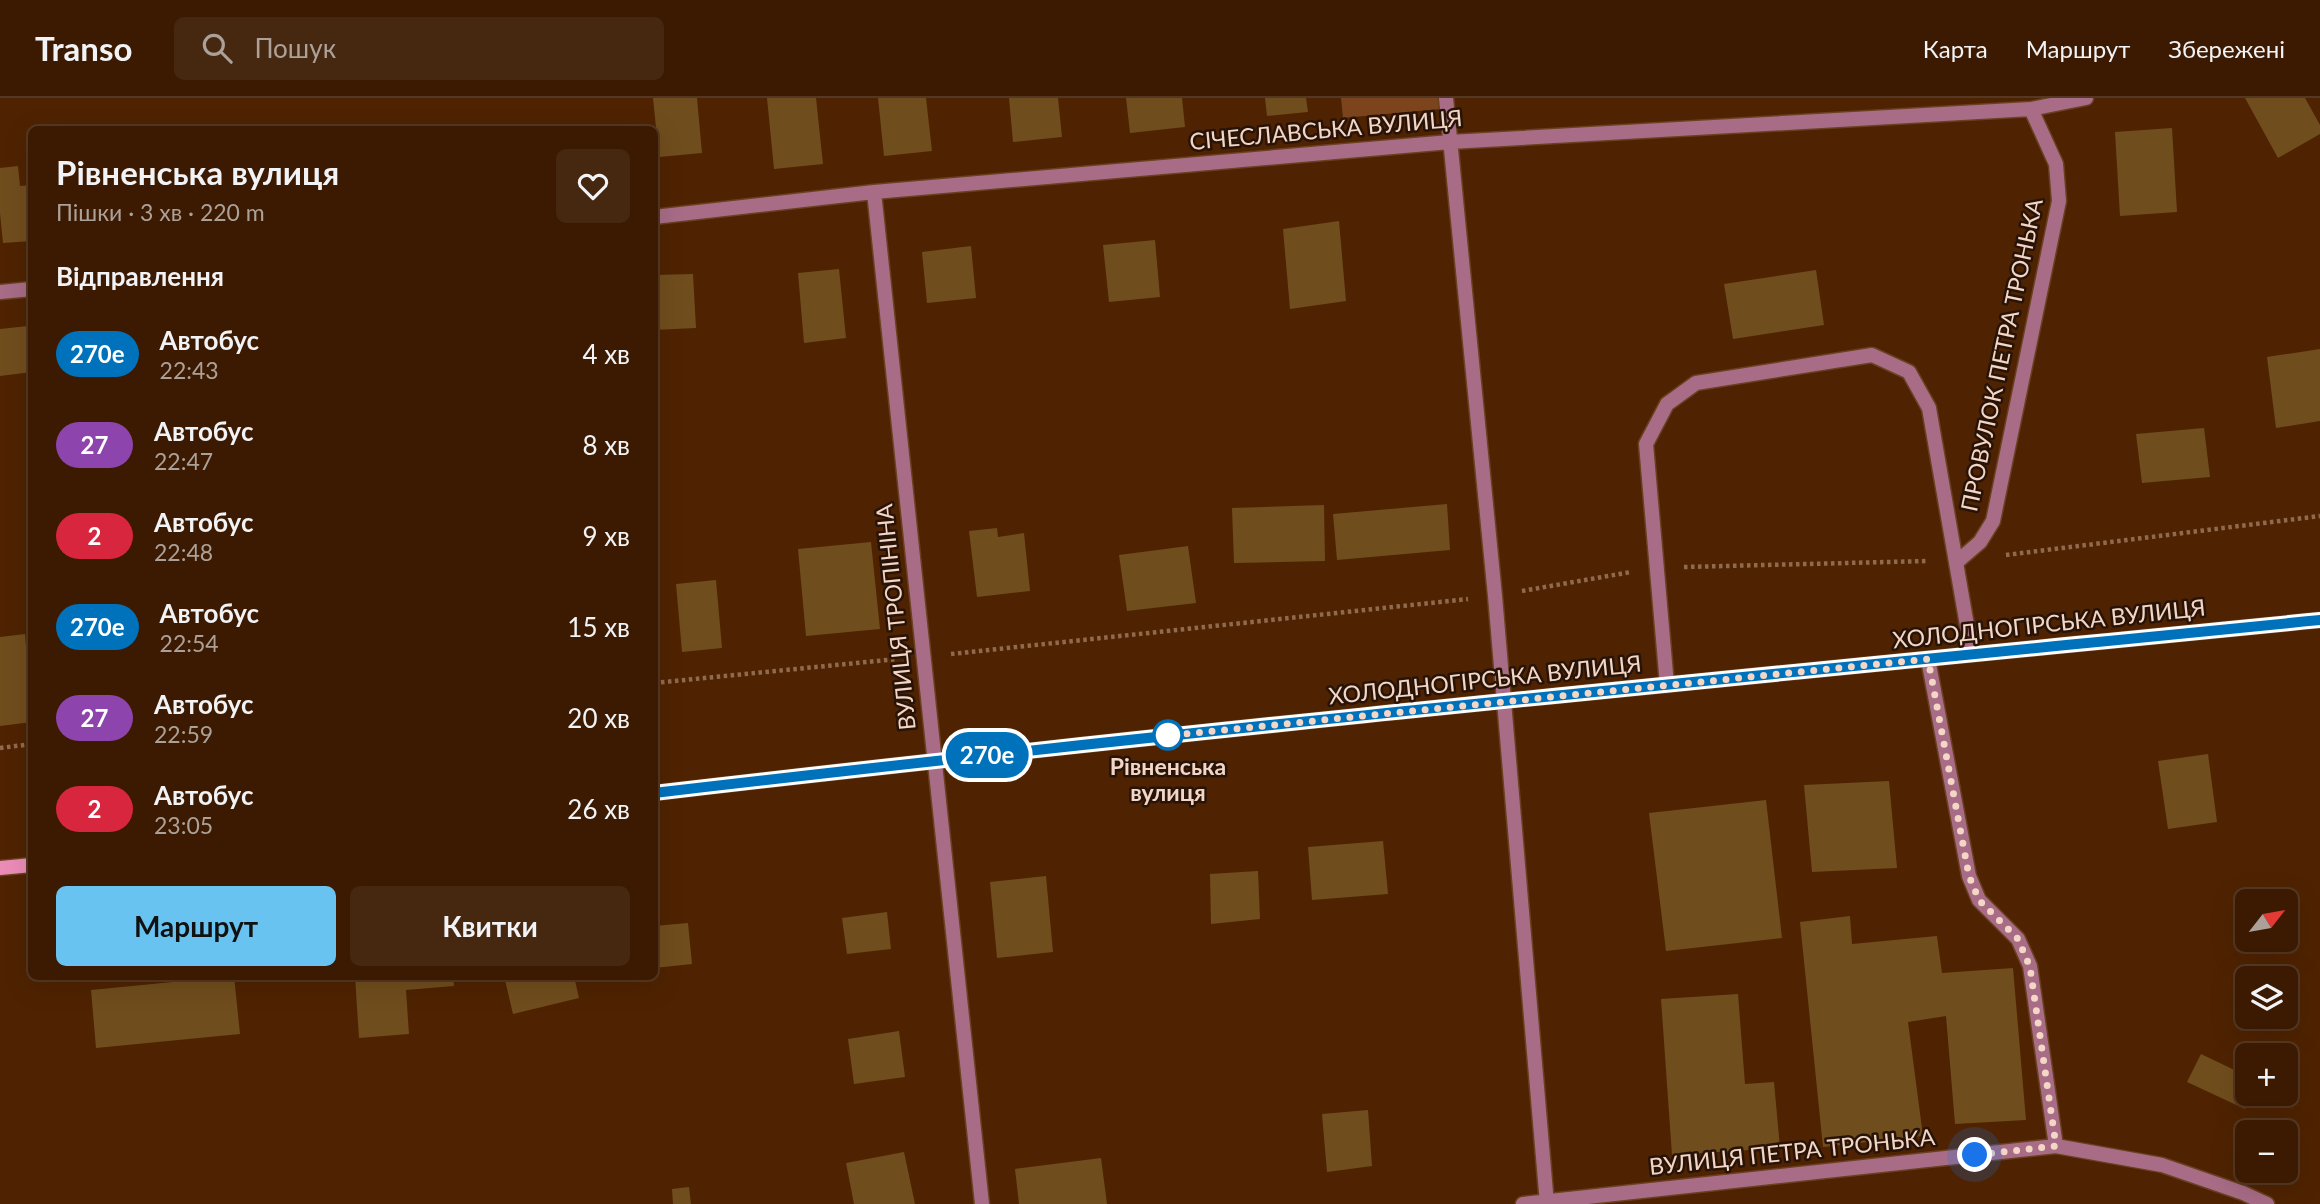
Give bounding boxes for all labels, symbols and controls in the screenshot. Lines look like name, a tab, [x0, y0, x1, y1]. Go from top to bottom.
search box	[174, 17, 664, 80]
text: Transo	[35, 28, 132, 68]
icon: search	[198, 29, 236, 67]
text: Пошук	[254, 32, 336, 64]
text: Карта	[1923, 34, 1988, 63]
text: Маршрут	[2026, 34, 2130, 63]
text: Збережені	[2168, 34, 2285, 63]
street label: СІЧЕСЛАВСЬКА ВУЛИЦЯ	[1188, 103, 1463, 155]
button: heart	[556, 149, 630, 223]
text: Рівненська вулиця	[56, 152, 339, 192]
street label: ПРОВУЛОК ПЕТРА ТРОНЬКА	[1954, 195, 2048, 514]
text: Пішки · 3 хв · 220 m	[56, 198, 265, 226]
text: Відправлення	[56, 260, 224, 292]
text: Автобус	[160, 324, 259, 356]
text: 4 хв	[582, 338, 630, 370]
text: 270е	[70, 339, 125, 368]
text: 22:43	[160, 356, 219, 384]
text: Автобус	[154, 415, 253, 447]
text: 8 хв	[582, 429, 630, 461]
text: 27	[81, 430, 108, 459]
text: 22:47	[154, 447, 213, 475]
street label: ВУЛИЦЯ ТРОПІНІНА	[869, 502, 921, 732]
text: Автобус	[154, 506, 253, 538]
text: 9 хв	[582, 520, 630, 552]
text: 2	[88, 521, 101, 550]
text: 22:48	[154, 538, 213, 566]
street label: ХОЛОДНОГІРСЬКА ВУЛИЦЯ	[1891, 593, 2207, 653]
text: Автобус	[160, 597, 259, 629]
text: 15 хв	[567, 611, 630, 643]
text: 270е	[70, 612, 125, 641]
text: 22:54	[160, 629, 219, 657]
street label: ХОЛОДНОГІРСЬКА ВУЛИЦЯ	[1327, 649, 1643, 709]
text: Автобус	[154, 688, 253, 720]
text: 20 хв	[567, 702, 630, 734]
text: 27	[81, 703, 108, 732]
text: 22:59	[154, 720, 213, 748]
marker: Рівненська вулиця	[1153, 720, 1183, 750]
line badge: 270е	[938, 732, 1036, 778]
text: 270е	[960, 740, 1014, 769]
place label: Рівненська вулиця	[1110, 752, 1226, 806]
text: Автобус	[154, 779, 253, 811]
text: 26 хв	[567, 793, 630, 825]
text: 2	[88, 794, 101, 823]
text: 23:05	[154, 811, 213, 839]
button: Маршрут	[56, 886, 336, 966]
button: Квитки	[350, 886, 630, 966]
north arrow	[2235, 889, 2298, 952]
map controls	[2235, 889, 2298, 1183]
button: layers	[2235, 966, 2298, 1029]
button: +	[2235, 1043, 2298, 1106]
button: −	[2235, 1120, 2298, 1183]
street label: ВУЛИЦЯ ПЕТРА ТРОНЬКА	[1648, 1122, 1937, 1180]
your location	[1957, 1137, 1992, 1172]

